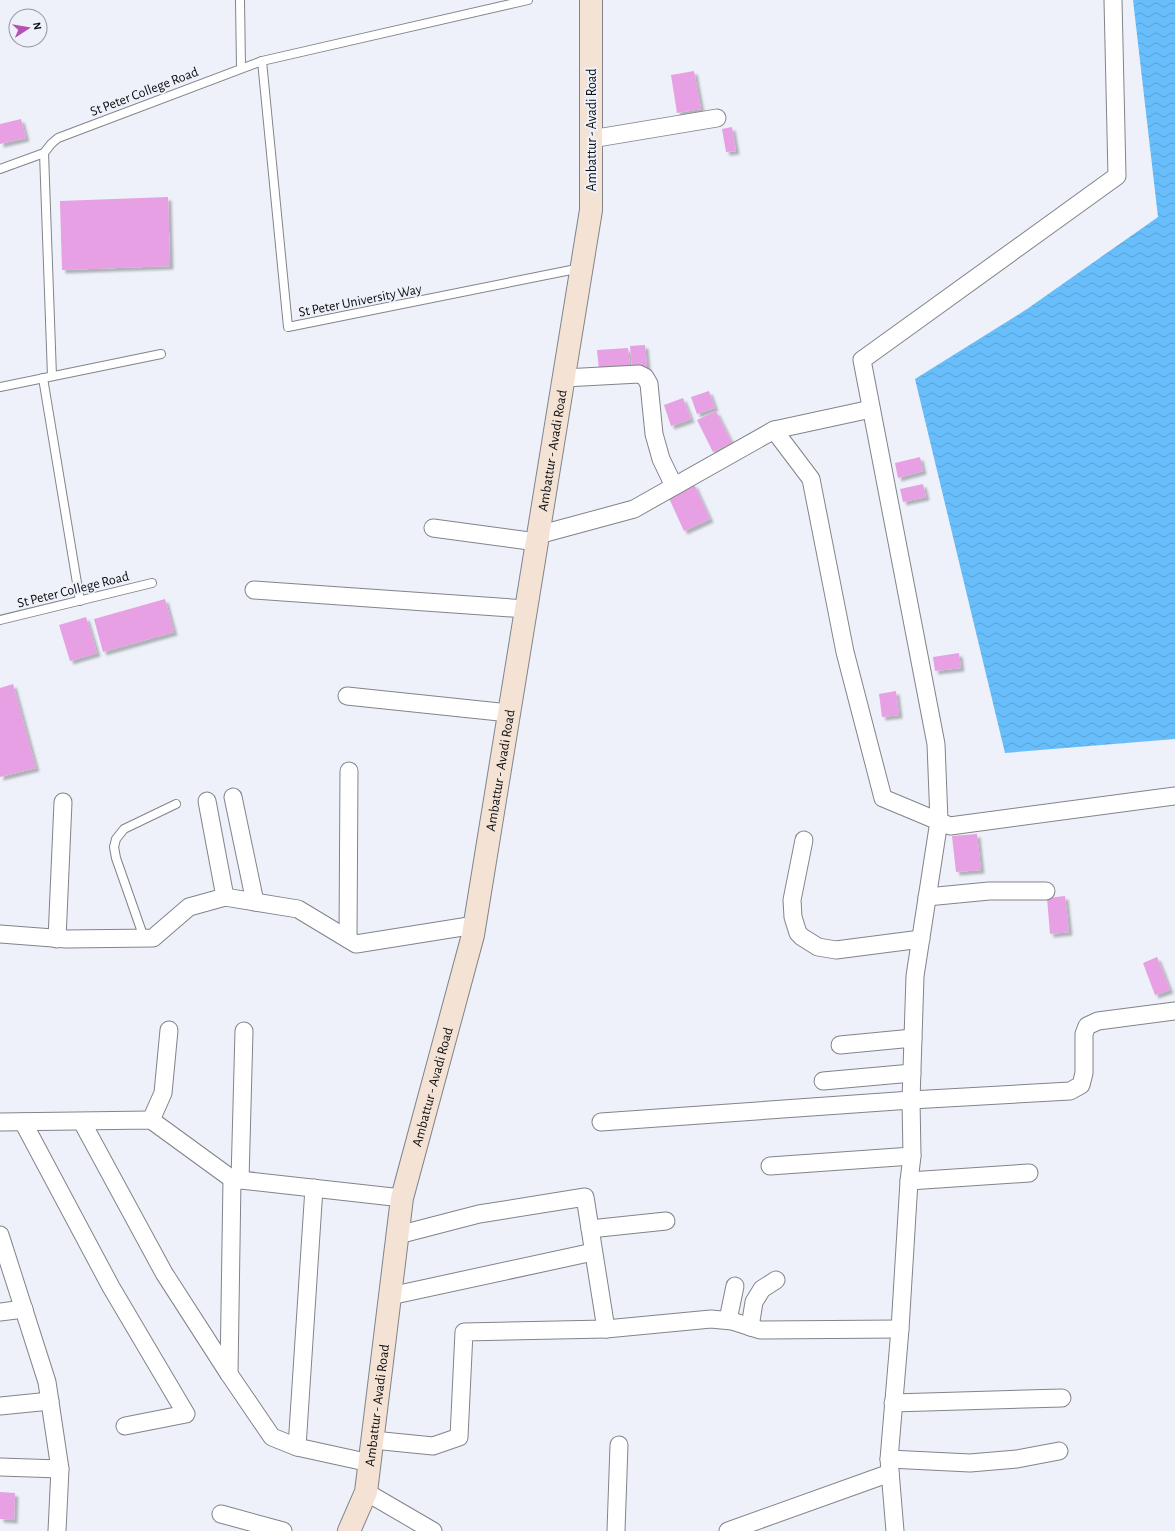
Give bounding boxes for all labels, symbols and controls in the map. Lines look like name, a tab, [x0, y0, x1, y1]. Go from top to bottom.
north arrow	[8, 8, 48, 48]
text: N	[31, 21, 43, 31]
street label: St Peter College Road	[88, 65, 200, 119]
street label: Ambattur - Avadi Road	[585, 69, 599, 191]
street label: St Peter University Way	[297, 282, 423, 320]
street label: Ambattur - Avadi Road	[536, 389, 570, 513]
street label: St Peter College Road	[16, 569, 131, 611]
street label: Ambattur - Avadi Road	[484, 709, 518, 832]
street label: Ambattur - Avadi Road	[410, 1026, 456, 1148]
street label: Ambattur - Avadi Road	[363, 1343, 392, 1467]

